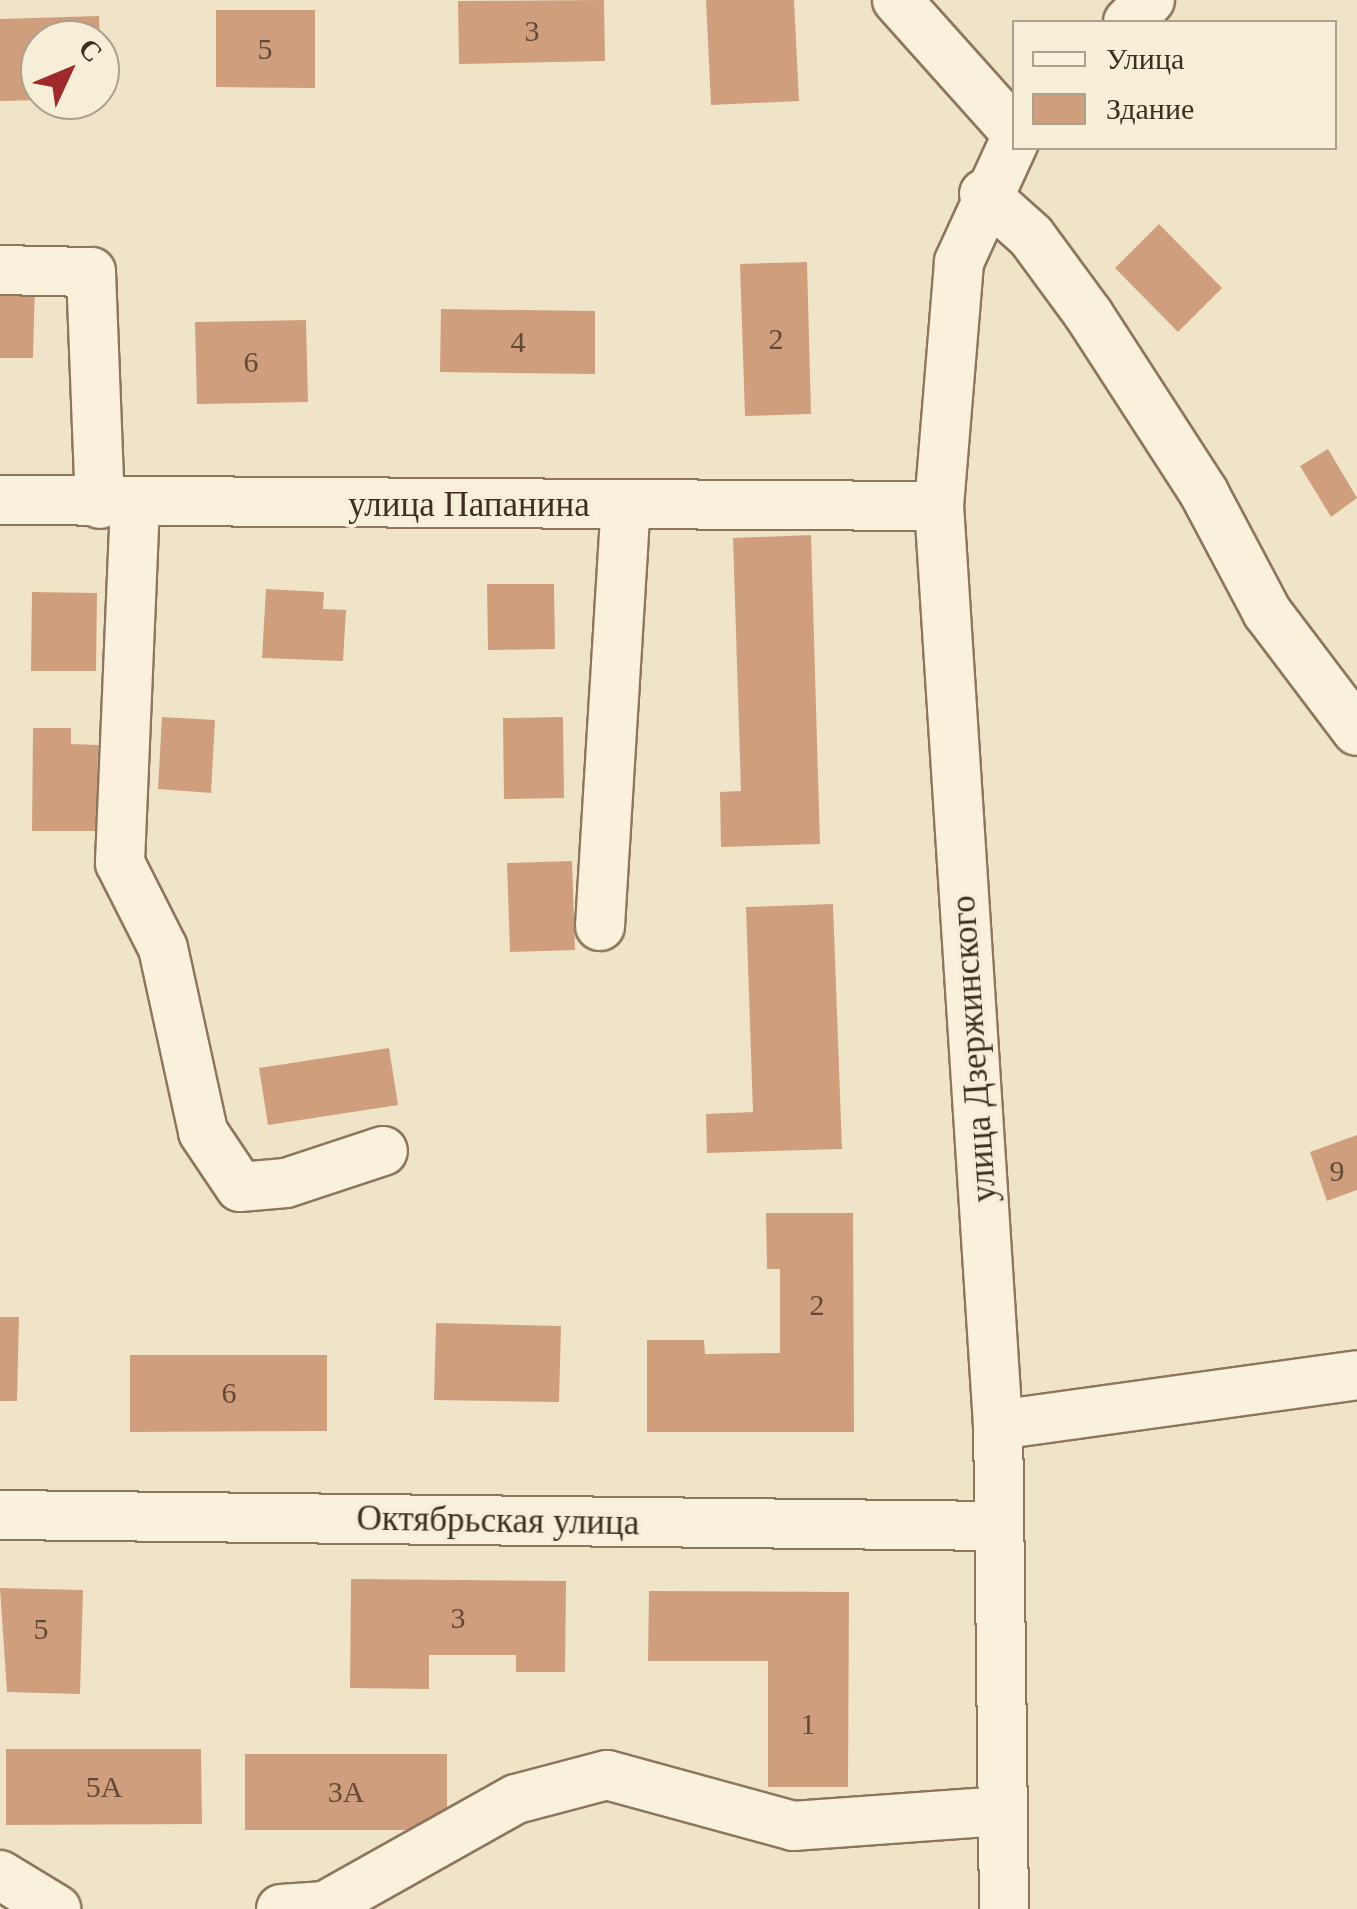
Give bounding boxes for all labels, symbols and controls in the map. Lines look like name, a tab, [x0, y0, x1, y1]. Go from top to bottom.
house number: 3	[524, 13, 540, 49]
north arrow	[20, 20, 120, 120]
legend	[1012, 20, 1337, 150]
house number: 5	[258, 31, 272, 67]
text: С	[72, 32, 109, 68]
text: Улица	[1106, 42, 1184, 75]
text: Здание	[1106, 92, 1194, 125]
house number: 2	[768, 321, 784, 357]
house number: 4	[510, 324, 526, 360]
house number: 6	[244, 344, 258, 380]
street label: улица Папанина	[348, 484, 590, 526]
street label: улица Дзержинского	[942, 894, 1006, 1204]
house number: 9	[1330, 1153, 1344, 1189]
house number: 2	[810, 1287, 824, 1323]
house number: 6	[222, 1375, 236, 1411]
street label: Октябрьская улица	[356, 1498, 640, 1544]
house number: 3	[450, 1600, 466, 1636]
house number: 5	[34, 1611, 48, 1647]
house number: 1	[800, 1706, 816, 1742]
house number: 5А	[86, 1769, 122, 1805]
house number: 3А	[328, 1774, 364, 1810]

